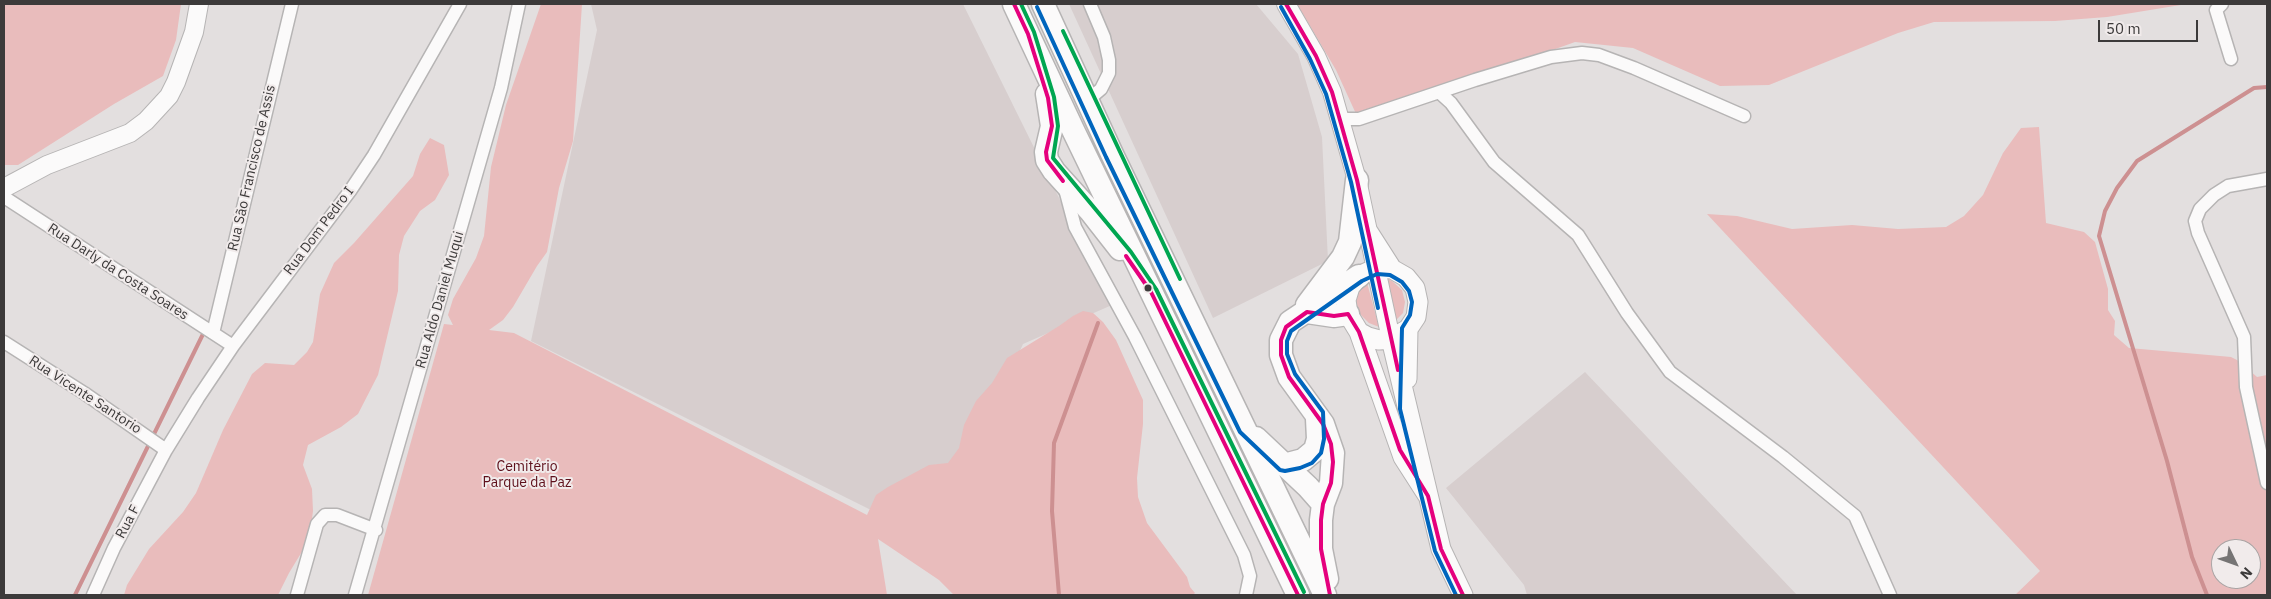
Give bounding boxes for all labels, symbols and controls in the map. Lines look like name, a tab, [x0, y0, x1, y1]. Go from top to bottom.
scale bar	[2101, 10, 2201, 42]
text: 50 m	[2106, 19, 2141, 38]
street label: Rua São Francisco de Assis	[225, 83, 279, 253]
street label: Rua Dom Pedro I	[280, 184, 358, 278]
street label: Rua Darly da Costa Soares	[44, 220, 192, 324]
street label: Rua Aldo Daniel Muqui	[412, 230, 468, 370]
unlabelled marker	[1143, 283, 1153, 293]
street label: Rua Vicente Santorio	[26, 352, 144, 438]
park label: Cemitério Parque da Paz	[482, 459, 572, 492]
street label: Rua F	[112, 502, 144, 542]
north arrow	[2211, 539, 2261, 589]
text: N	[2236, 564, 2256, 583]

